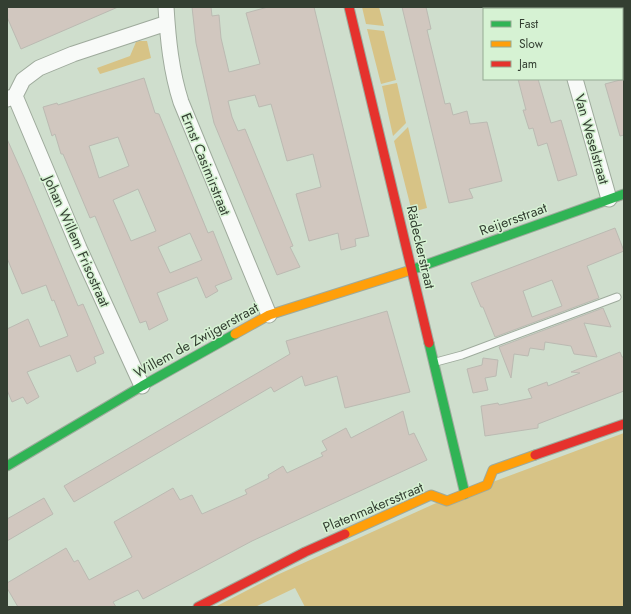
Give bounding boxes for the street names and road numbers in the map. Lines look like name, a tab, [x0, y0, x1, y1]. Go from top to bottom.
street label: Van Weselstraat	[570, 92, 615, 187]
street label: Ernst Casimirstraat	[176, 110, 236, 219]
street label: Johan Willem Frisostraat	[38, 170, 115, 311]
street label: Reijersstraat	[476, 197, 550, 240]
street label: Rädeckerstraat	[402, 203, 440, 291]
street label: Willem de Zwijgerstraat	[130, 297, 263, 383]
street label: Platenmakersstraat	[320, 477, 427, 537]

